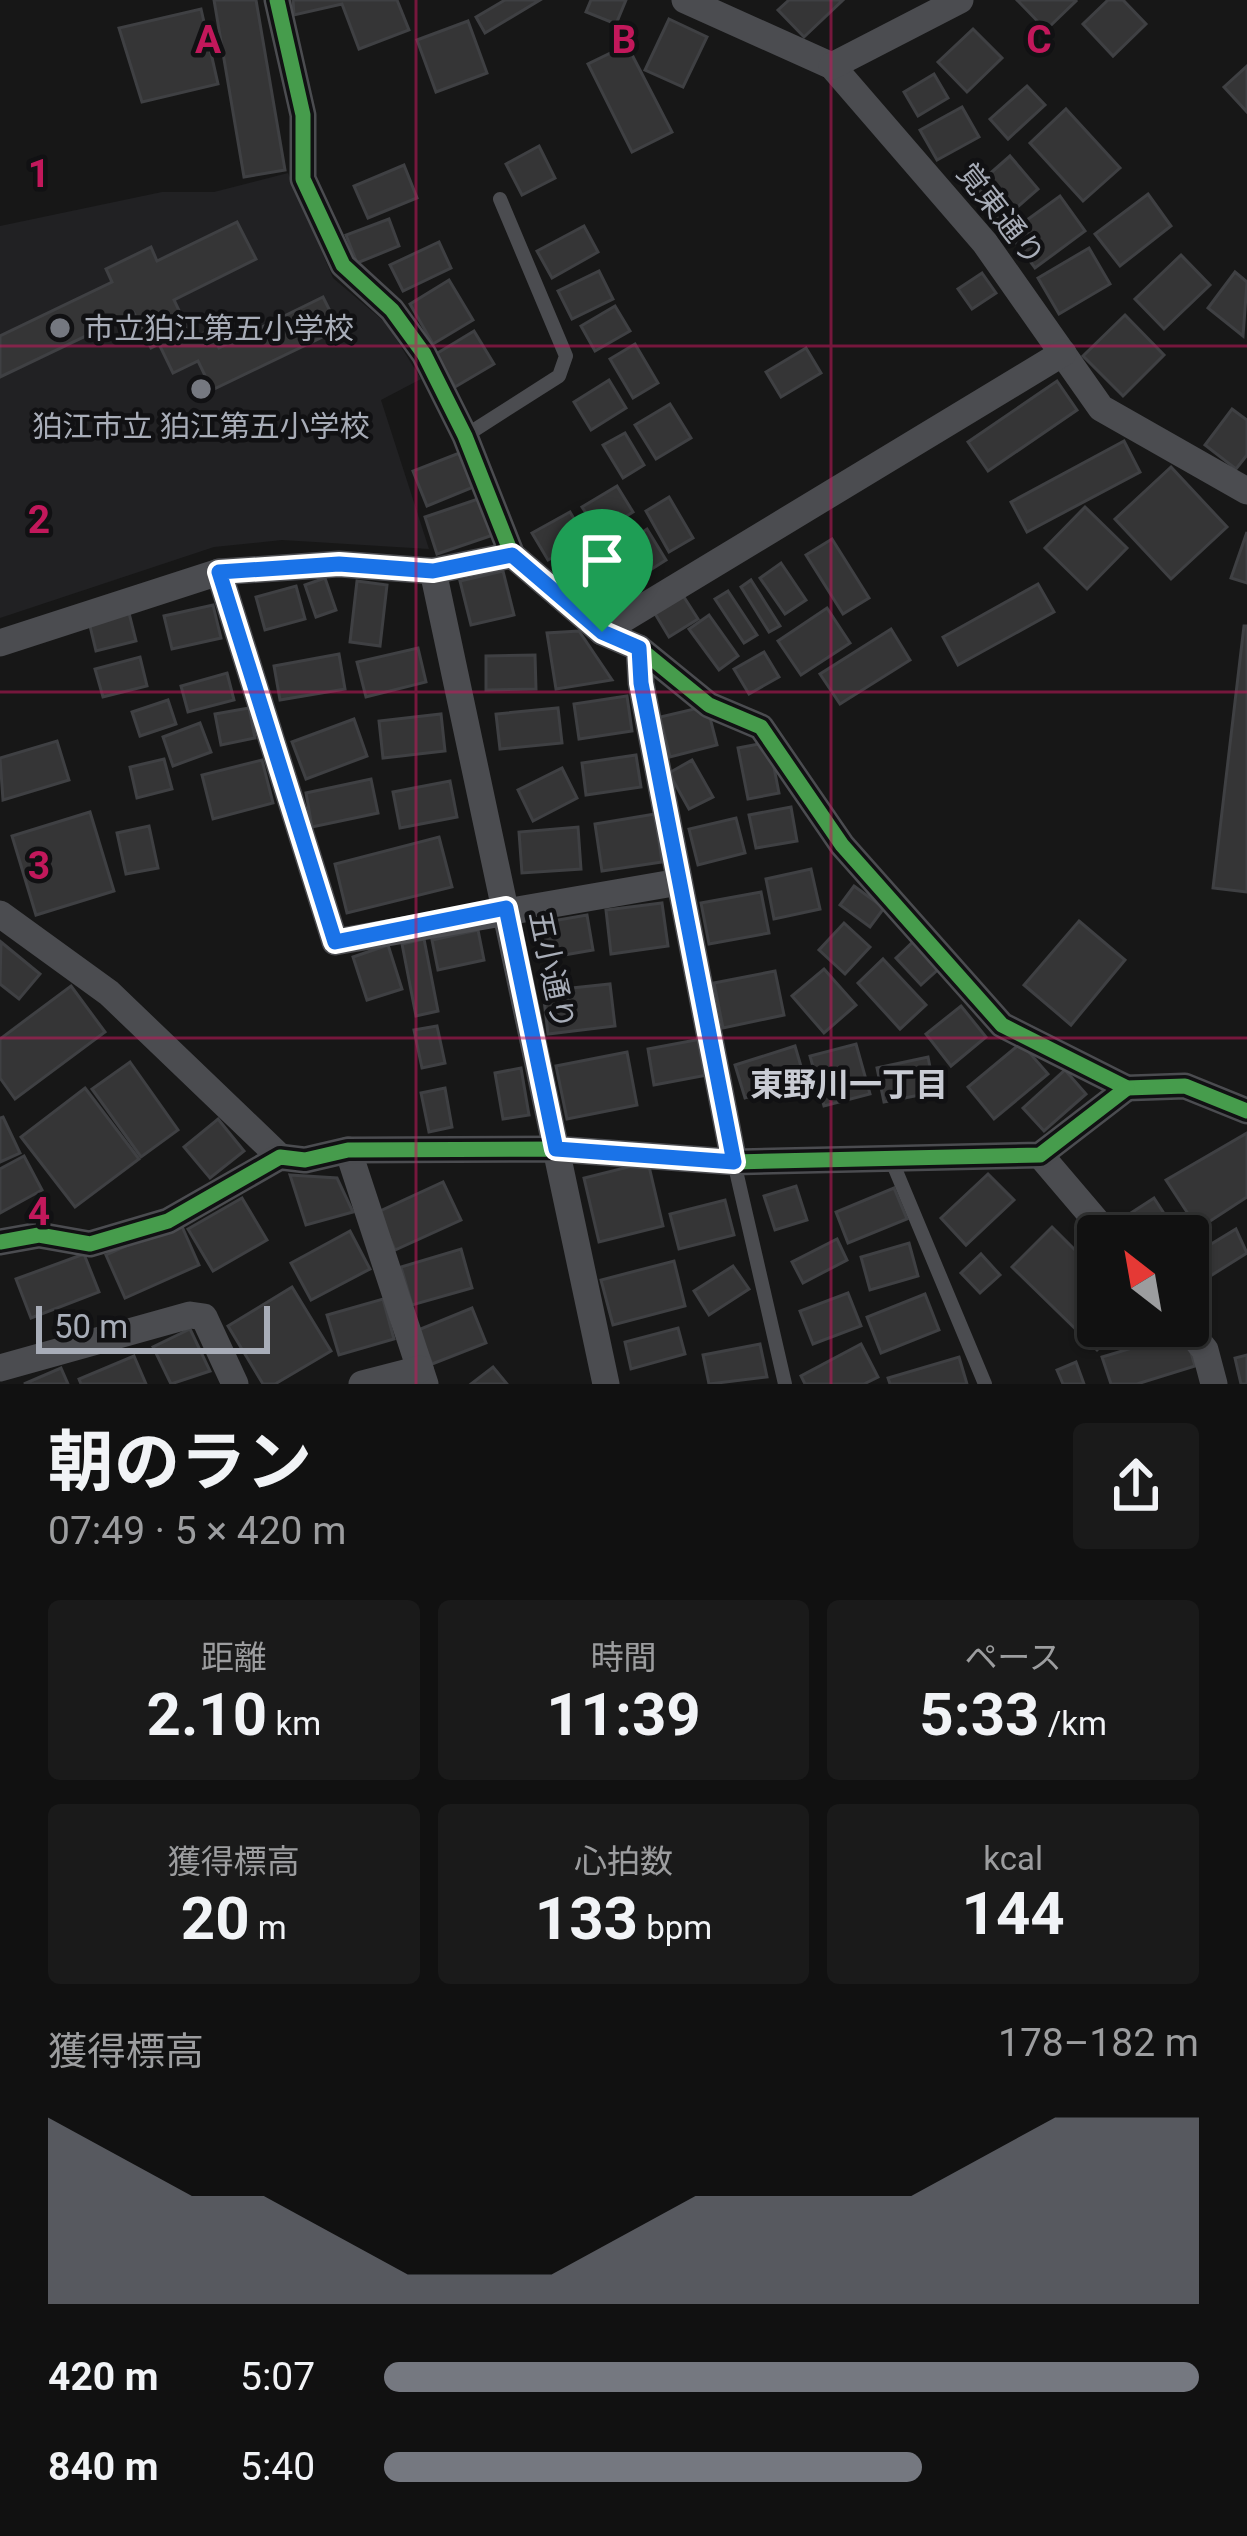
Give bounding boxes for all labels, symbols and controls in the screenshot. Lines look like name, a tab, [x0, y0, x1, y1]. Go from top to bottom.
text: A	[195, 17, 222, 63]
text: B	[612, 17, 636, 63]
text: C	[1026, 17, 1052, 63]
text: 1	[28, 151, 50, 197]
street label: 覚東通り	[950, 156, 1052, 272]
place label: 市立狛江第五小学校	[84, 311, 354, 346]
marker: 市立狛江第五小学校	[47, 315, 73, 341]
marker: 狛江市立 狛江第五小学校	[188, 376, 214, 402]
place label: 狛江市立 狛江第五小学校	[32, 409, 370, 444]
text: 2	[28, 497, 50, 543]
pin	[551, 509, 653, 632]
icon: arrive	[569, 527, 635, 593]
text: 3	[28, 843, 50, 889]
street label: 五小通り	[522, 908, 582, 1032]
district label: 東野川一丁目	[750, 1065, 948, 1104]
text: 4	[28, 1189, 50, 1235]
north arrow	[1077, 1215, 1209, 1347]
map controls	[1077, 1215, 1209, 1347]
scale bar	[36, 1300, 270, 1353]
text: 50 m	[54, 1307, 128, 1346]
button: share	[1073, 1423, 1199, 1549]
text: 朝のラン	[48, 1424, 312, 1501]
text: 07:49 · 5 × 420 m	[48, 1508, 346, 1554]
text: 距離	[201, 1638, 267, 1677]
text: 時間	[590, 1638, 656, 1677]
text: ペース	[964, 1638, 1062, 1677]
text: 2.10	[147, 1679, 267, 1750]
text: 11:39	[546, 1679, 701, 1750]
text: 5:33	[919, 1679, 1040, 1750]
text: km	[267, 1704, 321, 1743]
text: /km	[1040, 1704, 1107, 1743]
text: kcal	[983, 1839, 1043, 1878]
text: 獲得標高	[168, 1842, 300, 1881]
text: 心拍数	[574, 1842, 673, 1881]
text: 144	[962, 1878, 1065, 1949]
text: 20	[181, 1883, 250, 1954]
text: 133	[535, 1883, 638, 1954]
text: m	[250, 1908, 287, 1947]
text: bpm	[638, 1908, 712, 1947]
text: 178–182 m	[998, 2020, 1199, 2066]
text: 獲得標高	[48, 2029, 204, 2075]
text: 420 m	[48, 2354, 159, 2400]
text: 5:07	[240, 2354, 315, 2400]
text: 840 m	[48, 2444, 159, 2490]
text: 5:40	[240, 2444, 315, 2490]

